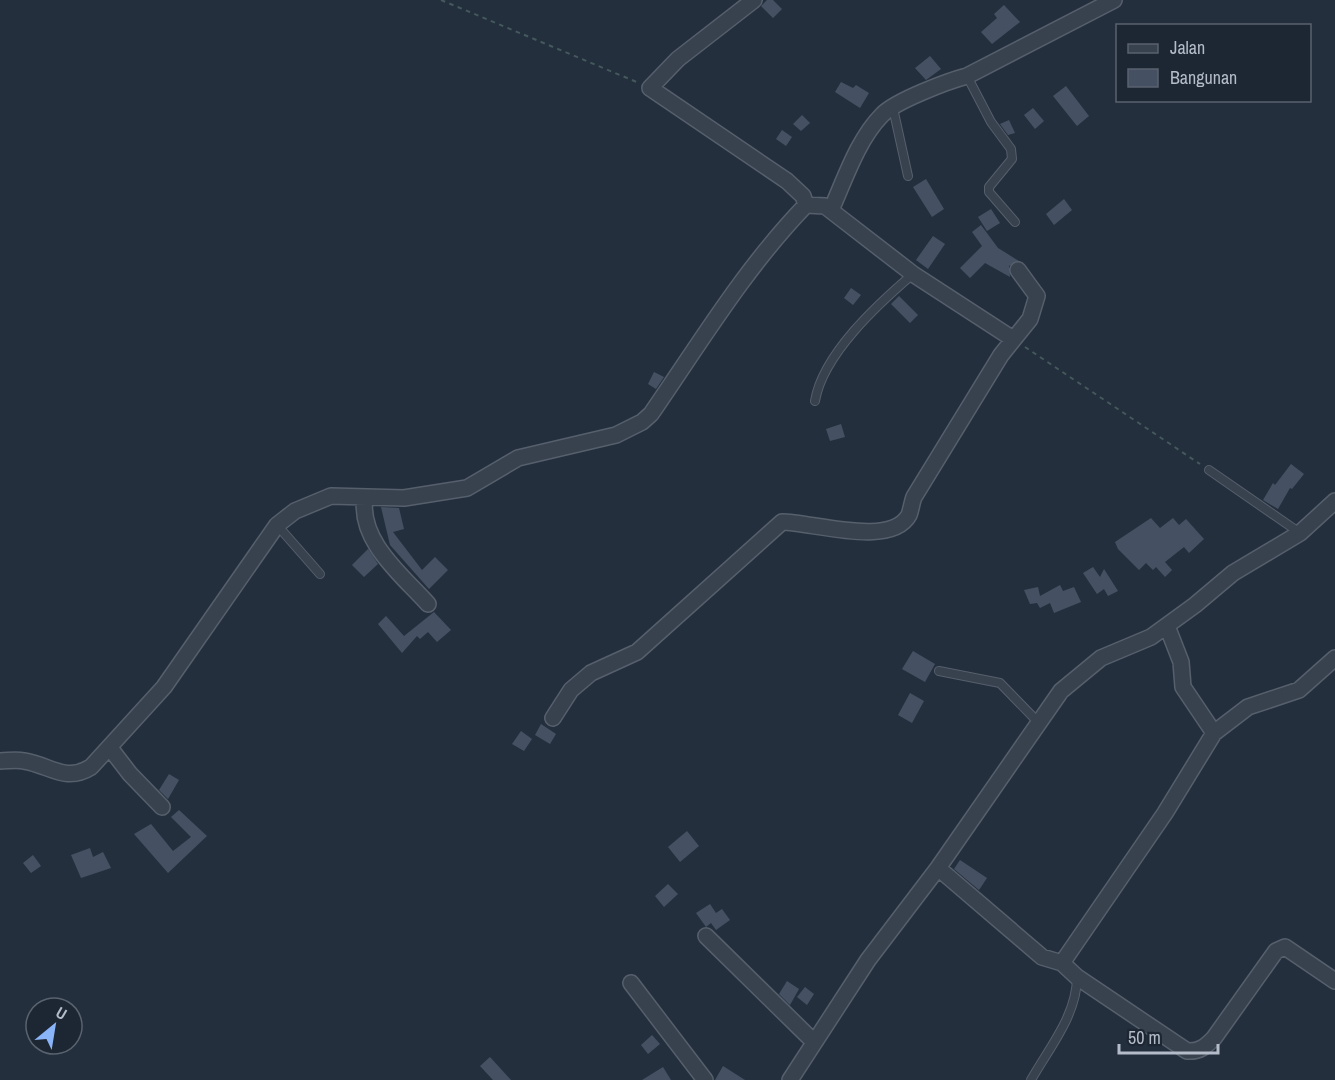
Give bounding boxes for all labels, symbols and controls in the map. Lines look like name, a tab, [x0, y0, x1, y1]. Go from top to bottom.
legend	[1116, 24, 1311, 102]
text: Jalan	[1170, 35, 1205, 60]
text: Bangunan	[1170, 65, 1237, 90]
north arrow	[24, 996, 84, 1056]
text: U	[52, 1001, 71, 1025]
scale bar	[1119, 1017, 1218, 1055]
text: 50 m	[1128, 1025, 1161, 1050]

